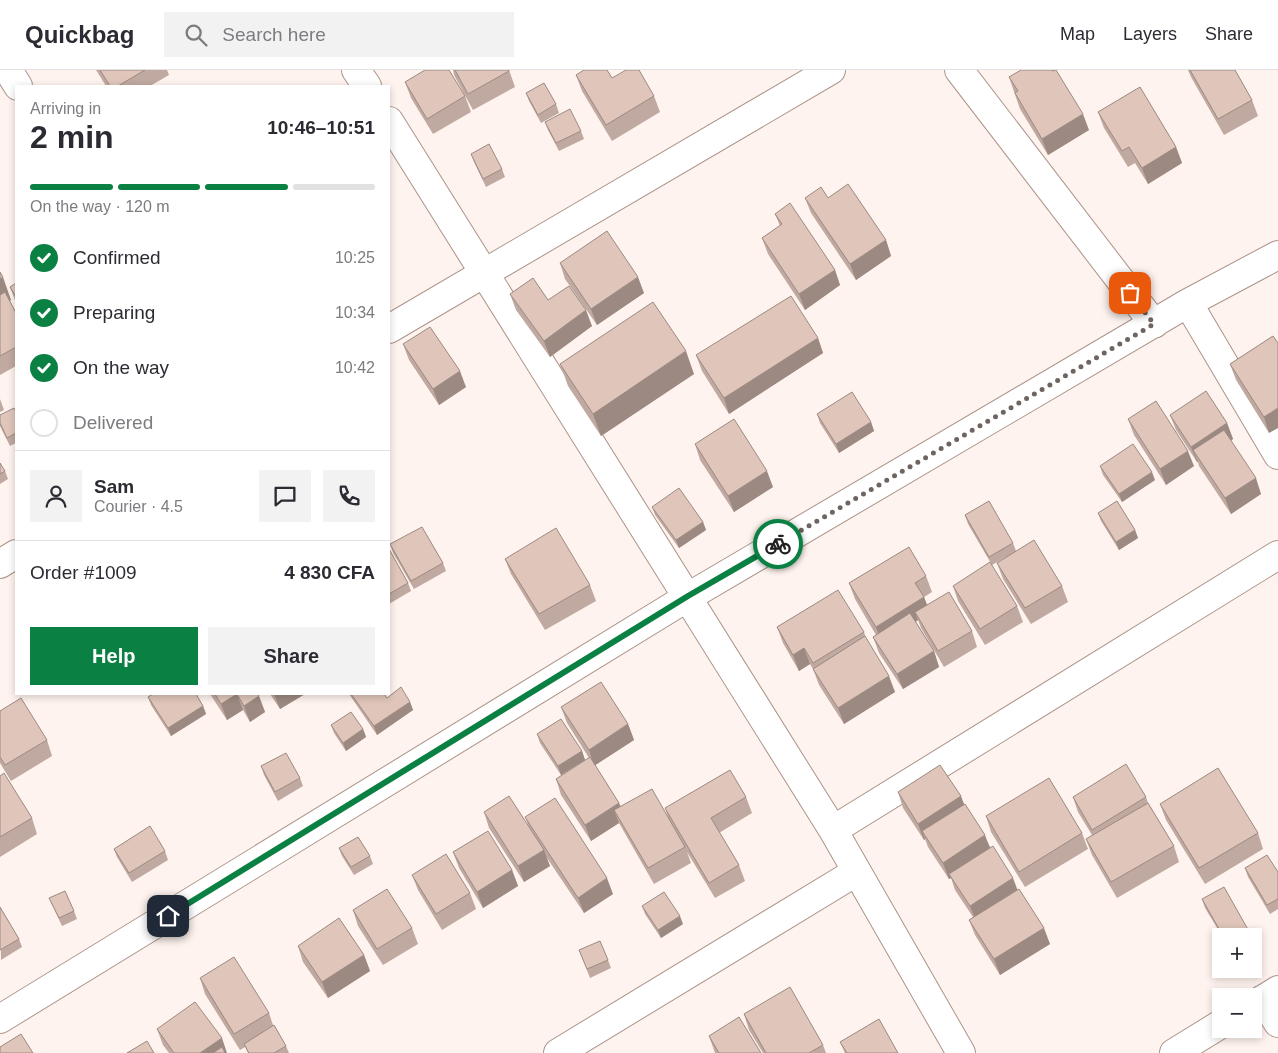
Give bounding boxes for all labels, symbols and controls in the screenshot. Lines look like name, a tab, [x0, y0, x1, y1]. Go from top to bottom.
search box	[164, 12, 514, 57]
text: Quickbag	[25, 21, 134, 48]
icon: search	[182, 21, 210, 49]
text: Search here	[222, 24, 326, 45]
text: Map	[1060, 24, 1095, 44]
text: Layers	[1123, 24, 1177, 44]
text: Share	[1205, 24, 1253, 44]
text: Arriving in	[30, 100, 101, 117]
text: 10:46–10:51	[267, 117, 375, 138]
text: 2 min	[30, 119, 114, 155]
text: On the way · 120 m	[30, 198, 170, 215]
icon: check	[30, 244, 58, 272]
text: Confirmed	[73, 247, 161, 268]
text: 10:25	[335, 249, 375, 266]
pin	[1109, 272, 1151, 314]
icon: bag	[1116, 279, 1144, 307]
icon: check	[30, 299, 58, 327]
text: Preparing	[73, 302, 155, 323]
text: 10:34	[335, 304, 375, 321]
icon: check	[30, 354, 58, 382]
text: On the way	[73, 357, 169, 378]
text: 10:42	[335, 359, 375, 376]
text: Delivered	[73, 412, 153, 433]
button: person	[30, 470, 82, 522]
button: chat	[259, 470, 311, 522]
button: phone	[323, 470, 375, 522]
text: Sam	[94, 476, 134, 497]
text: Courier · 4.5	[94, 498, 183, 515]
courier	[753, 519, 803, 569]
icon: bike	[764, 530, 792, 558]
text: Order #1009	[30, 562, 137, 583]
text: 4 830 CFA	[284, 562, 375, 583]
button: Help	[30, 627, 198, 685]
button: Share	[208, 627, 375, 685]
pin	[147, 895, 189, 937]
icon: home	[154, 902, 182, 930]
map controls	[1212, 928, 1262, 1038]
button: +	[1212, 928, 1262, 978]
button: −	[1212, 988, 1262, 1038]

